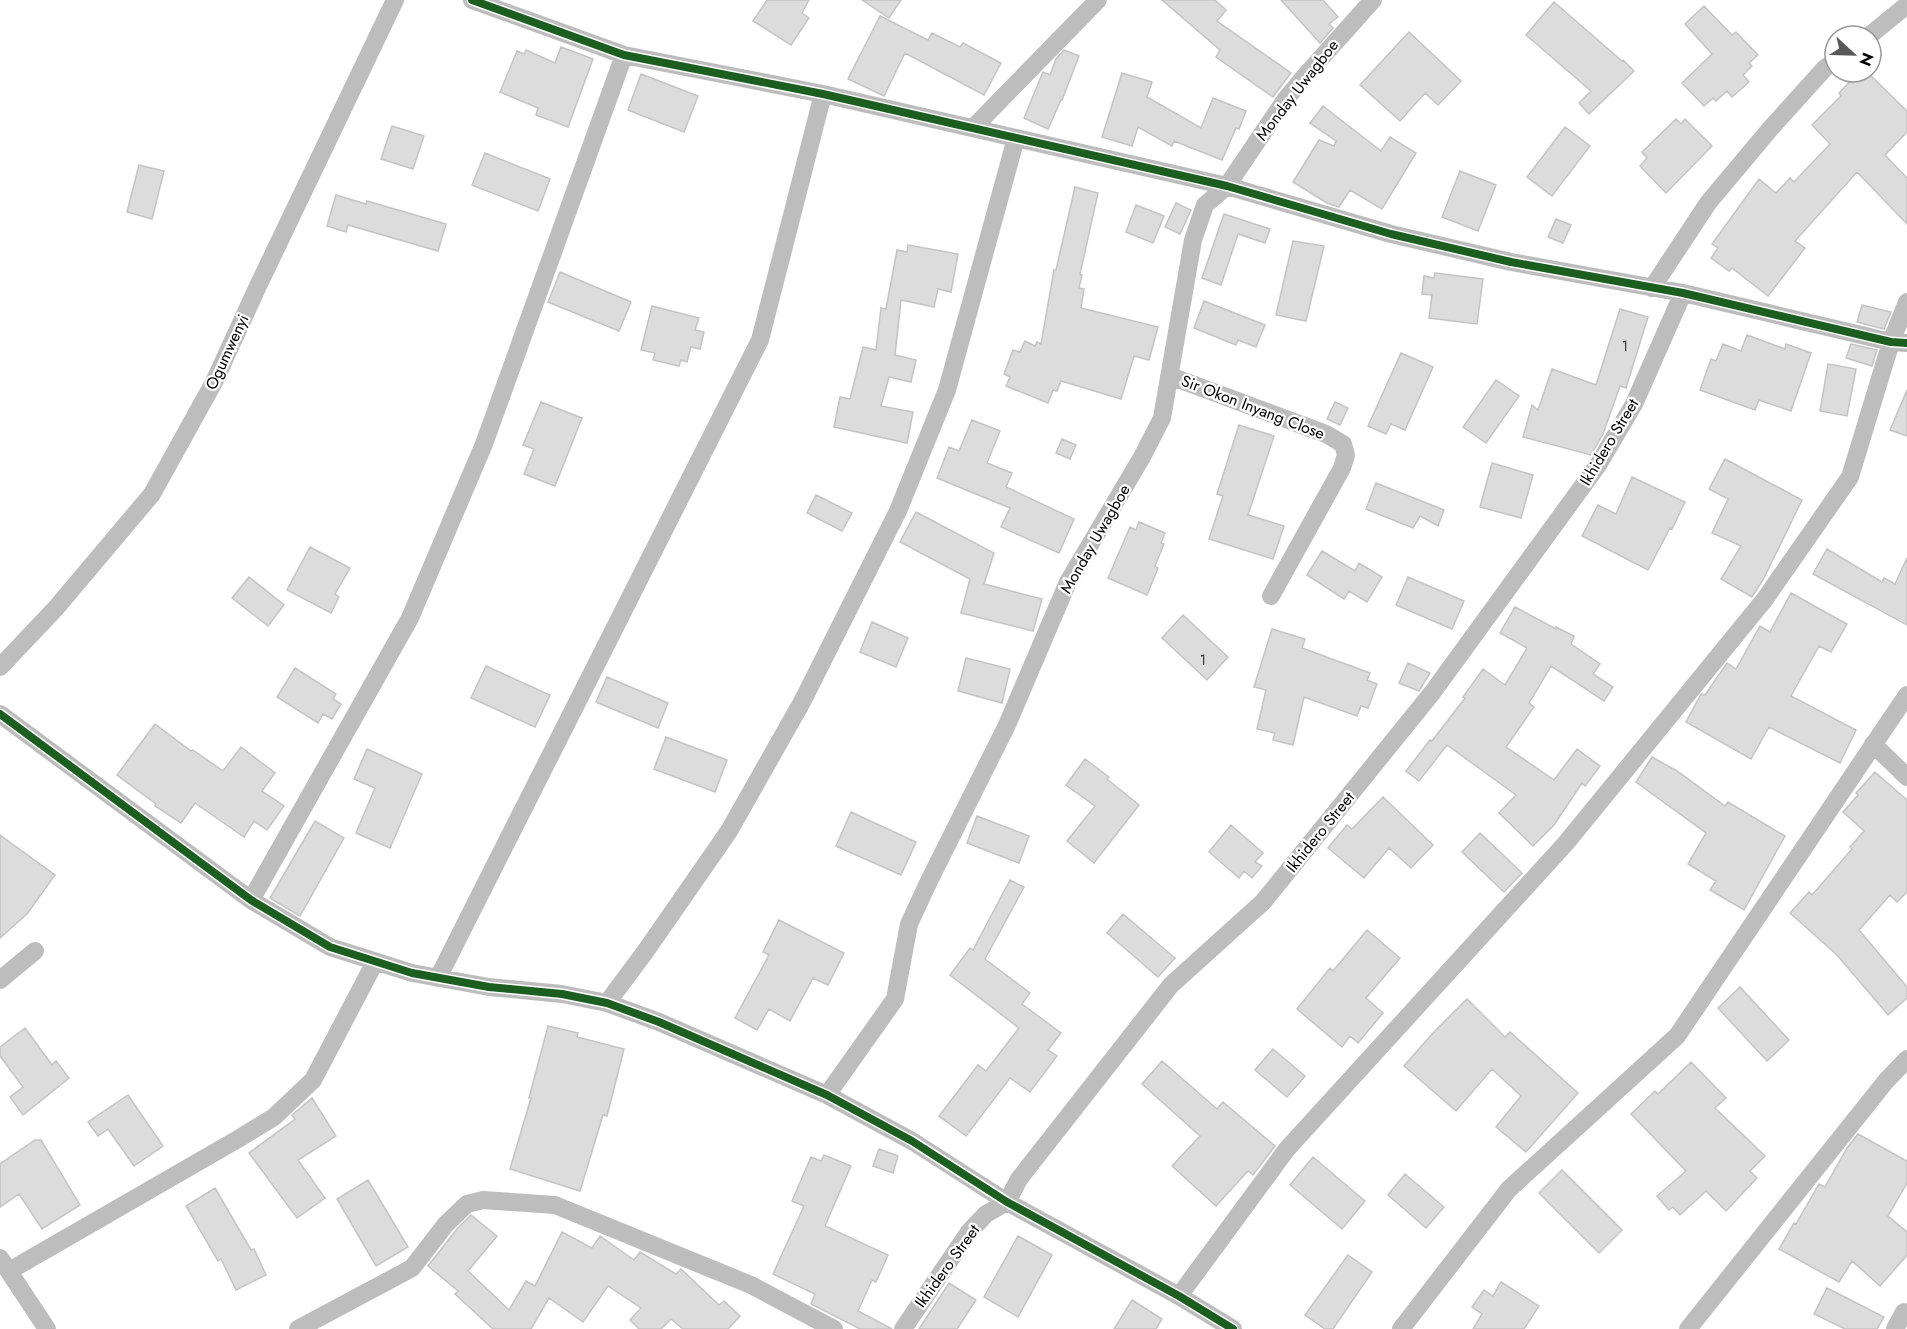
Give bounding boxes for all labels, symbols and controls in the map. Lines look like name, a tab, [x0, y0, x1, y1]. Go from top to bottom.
north arrow	[1823, 24, 1883, 84]
street label: Monday Uwagboe	[1250, 35, 1344, 145]
text: N	[1853, 49, 1879, 70]
street label: Ogumwenyi	[199, 310, 255, 394]
house number: 1	[1622, 336, 1628, 356]
street label: Sir Okon Inyang Close	[1178, 369, 1328, 445]
street label: Ikhidero Street	[1574, 394, 1644, 490]
street label: Monday Uwagboe	[1054, 480, 1136, 598]
house number: 1	[1200, 650, 1206, 670]
street label: Ikhidero Street	[1280, 787, 1360, 877]
street label: Ikhidero Street	[909, 1220, 985, 1312]

